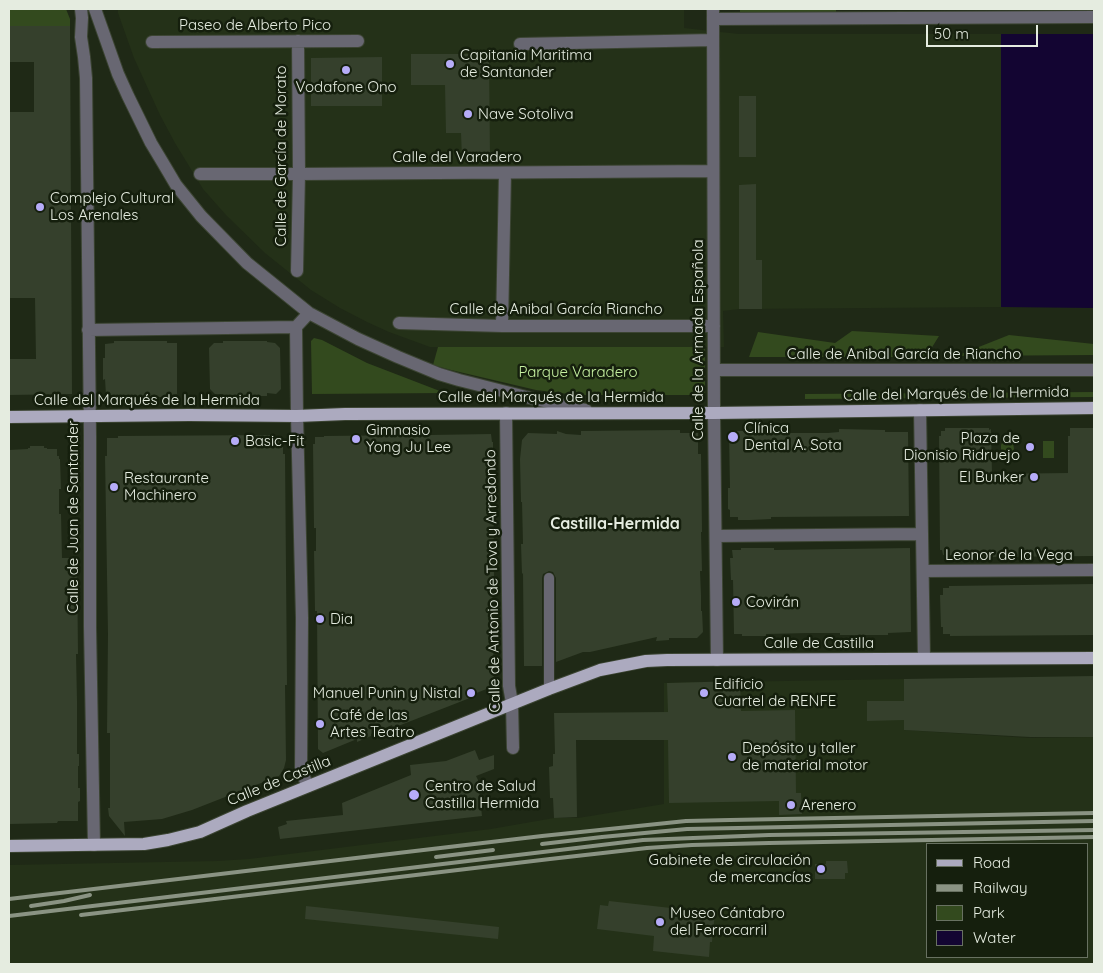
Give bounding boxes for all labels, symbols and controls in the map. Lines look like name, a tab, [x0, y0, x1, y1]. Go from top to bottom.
scale bar	[928, 15, 1040, 47]
street label: Paseo de Alberto Pico	[179, 16, 331, 34]
text: 50 m	[934, 24, 969, 43]
place label: Capitania Maritima de Santander	[460, 46, 592, 81]
marker: Capitania Maritima de Santander	[444, 58, 456, 70]
marker: Vodafone Ono	[340, 64, 352, 76]
street label: Calle de García de Morato	[272, 65, 290, 247]
place label: Vodafone Ono	[295, 78, 397, 96]
place label: Nave Sotoliva	[478, 105, 573, 123]
marker: Nave Sotoliva	[462, 108, 474, 120]
street label: Calle del Varadero	[393, 148, 521, 166]
place label: Complejo Cultural Los Arenales	[50, 189, 174, 224]
marker: Complejo Cultural Los Arenales	[34, 201, 46, 213]
street label: Calle de la Armada Española	[689, 239, 707, 441]
street label: Calle de Anibal García Riancho	[450, 300, 662, 318]
street label: Calle de Anibal García de Riancho	[787, 345, 1021, 363]
park label: Parque Varadero	[518, 363, 638, 381]
street label: Calle del Marqués de la Hermida	[843, 383, 1069, 405]
street label: Calle del Marqués de la Hermida	[438, 388, 664, 406]
street label: Calle del Marqués de la Hermida	[34, 391, 260, 409]
place label: Clínica Dental A. Sota	[744, 419, 842, 454]
street label: Calle de Juan de Santander	[64, 421, 82, 613]
place label: Gimnasio Yong Ju Lee	[366, 421, 451, 456]
place label: Plaza de Dionisio Ridruejo	[903, 429, 1020, 464]
marker: Clínica Dental A. Sota	[726, 430, 740, 444]
place label: Basic-Fit	[245, 432, 305, 450]
marker: Gimnasio Yong Ju Lee	[350, 433, 362, 445]
marker: Basic-Fit	[229, 435, 241, 447]
marker: Plaza de Dionisio Ridruejo	[1024, 441, 1036, 453]
street label: Calle de Antonio de Tova y Arredondo	[482, 449, 504, 713]
place label: El Bunker	[959, 468, 1024, 486]
place label: Restaurante Machinero	[124, 469, 209, 504]
marker: El Bunker	[1028, 471, 1040, 483]
marker: Restaurante Machinero	[108, 481, 120, 493]
district label: Castilla-Hermida	[550, 514, 680, 534]
street label: Leonor de la Vega	[945, 546, 1073, 564]
place label: Covirán	[746, 593, 799, 611]
marker: Covirán	[730, 596, 742, 608]
place label: Dia	[330, 610, 353, 628]
marker: Dia	[314, 613, 326, 625]
street label: Calle de Castilla	[764, 634, 874, 652]
place label: Edificio Cuartel de RENFE	[714, 675, 836, 710]
place label: Manuel Punin y Nistal	[313, 684, 461, 702]
marker: Manuel Punin y Nistal	[465, 687, 477, 699]
marker: Edificio Cuartel de RENFE	[698, 687, 710, 699]
place label: Café de las Artes Teatro	[330, 706, 415, 741]
marker: Café de las Artes Teatro	[314, 718, 326, 730]
place label: Depósito y taller de material motor	[742, 739, 868, 774]
marker: Depósito y taller de material motor	[726, 751, 738, 763]
street label: Calle de Castilla	[225, 752, 333, 810]
place label: Centro de Salud Castilla Hermida	[425, 777, 539, 812]
marker: Centro de Salud Castilla Hermida	[407, 788, 421, 802]
place label: Arenero	[801, 796, 856, 814]
marker: Arenero	[785, 799, 797, 811]
legend	[926, 843, 1088, 958]
place label: Gabinete de circulación de mercancías	[649, 851, 811, 886]
text: Road	[973, 853, 1010, 872]
marker: Gabinete de circulación de mercancías	[815, 863, 827, 875]
text: Railway	[973, 878, 1028, 897]
text: Park	[973, 903, 1005, 922]
place label: Museo Cántabro del Ferrocarril	[670, 904, 785, 939]
marker: Museo Cántabro del Ferrocarril	[654, 916, 666, 928]
text: Water	[973, 928, 1016, 947]

